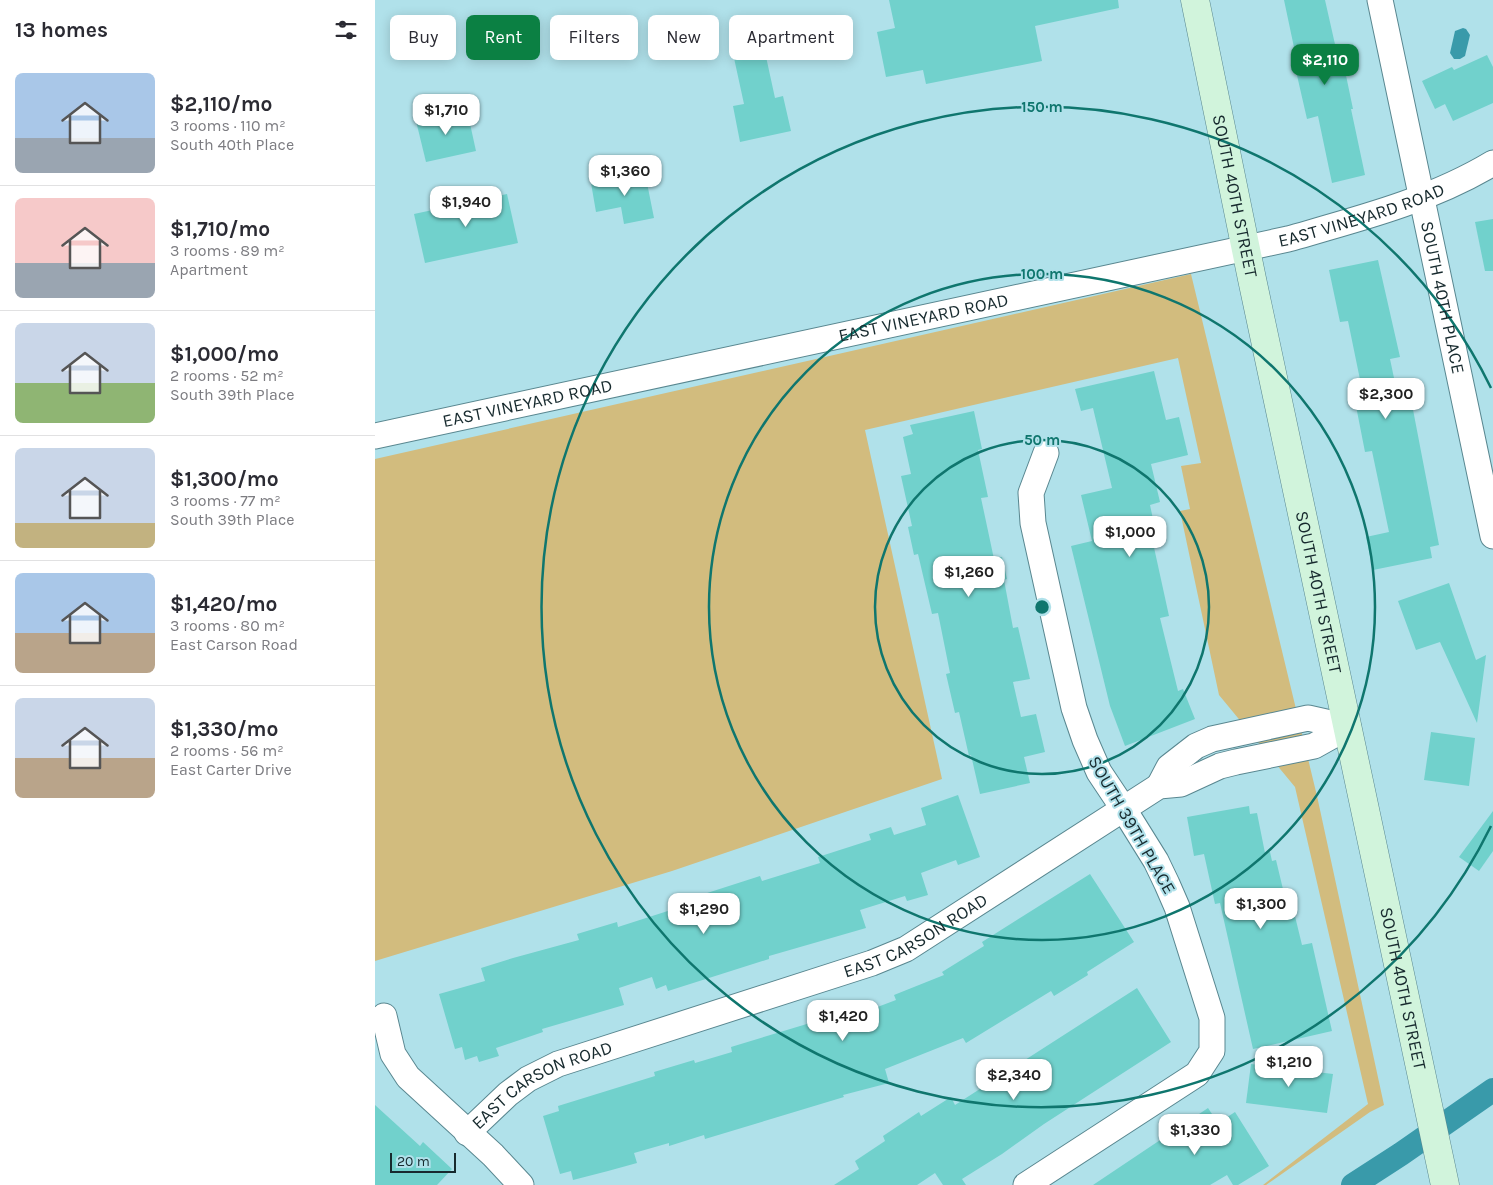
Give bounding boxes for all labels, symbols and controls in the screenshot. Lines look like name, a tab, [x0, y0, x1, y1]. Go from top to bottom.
chip: Buy	[390, 15, 456, 60]
chip: Rent	[466, 15, 540, 60]
chip: Filters	[550, 15, 638, 60]
chip: New	[648, 15, 719, 60]
chip: Apartment	[729, 15, 853, 60]
icon: filters	[332, 16, 360, 44]
text: 13 homes	[15, 18, 108, 42]
pin: $2,110	[1284, 44, 1366, 86]
text: $2,110	[1302, 50, 1348, 69]
text: $2,110/mo	[170, 92, 272, 116]
icon: home	[55, 93, 115, 153]
pin: $1,710	[405, 94, 487, 136]
text: 150 m	[1021, 98, 1063, 116]
text: $1,710	[424, 100, 468, 119]
street label: SOUTH 40TH STREET	[1208, 112, 1262, 279]
text: 3 rooms · 110 m²	[170, 116, 286, 135]
text: South 40th Place	[170, 135, 294, 154]
pin: $1,360	[584, 154, 666, 197]
text: $1,360	[600, 161, 650, 180]
street label: EAST VINEYARD ROAD	[1276, 178, 1448, 252]
pin: $1,940	[425, 186, 507, 228]
text: $1,940	[441, 192, 491, 211]
text: $1,710/mo	[170, 217, 270, 241]
icon: home	[55, 218, 115, 278]
street label: SOUTH 40TH PLACE	[1416, 219, 1470, 376]
text: 3 rooms · 89 m²	[170, 241, 285, 260]
text: Apartment	[170, 260, 248, 279]
text: 100 m	[1021, 265, 1063, 283]
street label: EAST VINEYARD ROAD	[836, 289, 1010, 347]
text: $1,000/mo	[170, 342, 279, 366]
icon: home	[55, 343, 115, 403]
text: 2 rooms · 52 m²	[170, 366, 284, 385]
street label: EAST VINEYARD ROAD	[440, 374, 615, 432]
pin: $2,300	[1345, 378, 1427, 420]
text: $2,300	[1359, 384, 1413, 403]
text: South 39th Place	[170, 385, 294, 404]
text: 50 m	[1024, 431, 1060, 449]
text: $1,300/mo	[170, 467, 279, 491]
icon: home	[55, 468, 115, 528]
text: 3 rooms · 77 m²	[170, 491, 281, 510]
street label: SOUTH 40TH STREET	[1291, 509, 1347, 676]
text: South 39th Place	[170, 510, 294, 529]
pin: $1,000	[1089, 516, 1171, 558]
text: $1,000	[1104, 522, 1156, 541]
pin: $1,260	[928, 556, 1010, 598]
text: $1,260	[944, 562, 994, 581]
text: $1,420/mo	[170, 592, 277, 616]
icon: home	[55, 593, 115, 653]
centre of rings	[1033, 598, 1051, 616]
text: 3 rooms · 80 m²	[170, 616, 285, 635]
text: East Carson Road	[170, 635, 298, 654]
text: $1,330/mo	[170, 717, 278, 741]
icon: home	[55, 718, 115, 778]
text: 2 rooms · 56 m²	[170, 741, 284, 760]
street label: SOUTH 39TH PLACE	[1084, 752, 1180, 898]
text: East Carter Drive	[170, 760, 292, 779]
street label: EAST CARSON ROAD	[841, 888, 992, 983]
pin: $1,300	[1220, 888, 1302, 930]
pin: $1,290	[663, 892, 745, 935]
text: $1,300	[1236, 894, 1286, 913]
text: $1,290	[679, 899, 729, 918]
street label: SOUTH 40TH STREET	[1375, 905, 1431, 1072]
pin: $1,420	[802, 1000, 884, 1042]
text: $1,420	[818, 1006, 868, 1025]
street label: EAST CARSON ROAD	[467, 1036, 615, 1134]
pin: $1,210	[1248, 1046, 1330, 1088]
text: $1,210	[1266, 1052, 1312, 1071]
pin: $2,340	[973, 1058, 1055, 1101]
text: $2,340	[987, 1065, 1041, 1084]
pin: $1,330	[1154, 1114, 1236, 1156]
text: $1,330	[1170, 1120, 1220, 1139]
scale bar	[390, 1150, 456, 1173]
text: 20 m	[397, 1153, 430, 1170]

